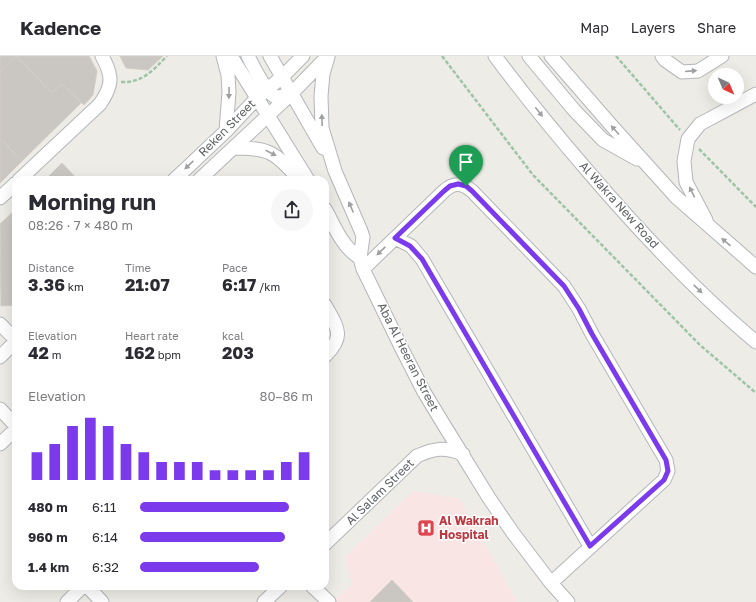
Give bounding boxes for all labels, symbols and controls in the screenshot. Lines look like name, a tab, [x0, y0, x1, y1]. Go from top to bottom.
text: Kadence	[20, 16, 101, 39]
text: Map	[580, 19, 609, 36]
text: Layers	[631, 19, 675, 36]
text: Share	[697, 19, 736, 36]
one-way arrow	[685, 68, 697, 75]
north arrow	[708, 68, 744, 104]
map controls	[708, 68, 744, 104]
one-way arrow	[226, 87, 232, 100]
street label: Reken Street	[195, 96, 258, 159]
one-way arrow	[534, 106, 543, 117]
one-way arrow	[318, 114, 325, 126]
one-way arrow	[610, 125, 620, 135]
pin	[449, 145, 483, 186]
one-way arrow	[265, 150, 276, 156]
icon: arrive	[455, 151, 477, 173]
street label: Al Wakra New Road	[576, 158, 662, 251]
one-way arrow	[184, 160, 194, 170]
one-way arrow	[689, 186, 695, 198]
text: Morning run	[28, 188, 156, 215]
button: share	[271, 189, 313, 231]
one-way arrow	[348, 202, 354, 213]
text: 08:26 · 7 × 480 m	[28, 217, 133, 233]
one-way arrow	[721, 237, 732, 246]
one-way arrow	[376, 246, 386, 256]
text: Distance	[28, 261, 74, 274]
text: Time	[125, 261, 151, 274]
text: Pace	[222, 261, 248, 274]
text: 3.36	[28, 274, 65, 295]
text: 21:07	[125, 274, 170, 295]
text: 6:17	[222, 274, 256, 295]
text: km	[65, 280, 84, 293]
text: /km	[256, 280, 280, 293]
one-way arrow	[693, 284, 703, 294]
street label: Aba Al Heeran Street	[374, 300, 442, 414]
text: Elevation	[28, 329, 77, 342]
text: Heart rate	[125, 329, 179, 342]
text: kcal	[222, 329, 244, 342]
text: 42	[28, 342, 49, 363]
text: 162	[125, 342, 155, 363]
text: 203	[222, 342, 254, 363]
text: m	[49, 348, 62, 361]
text: bpm	[155, 348, 181, 361]
text: Elevation	[28, 388, 86, 404]
text: 80–86 m	[260, 388, 313, 404]
street label: Al Salam Street	[342, 455, 417, 528]
text: 480 m	[28, 499, 68, 515]
text: 6:11	[92, 499, 116, 515]
place label: Al Wakrah Hospital	[439, 513, 498, 542]
hospital icon: Al Wakrah Hospital	[416, 518, 436, 538]
text: 960 m	[28, 529, 68, 545]
text: 6:14	[92, 529, 118, 545]
text: 1.4 km	[28, 559, 69, 575]
text: 6:32	[92, 559, 119, 575]

